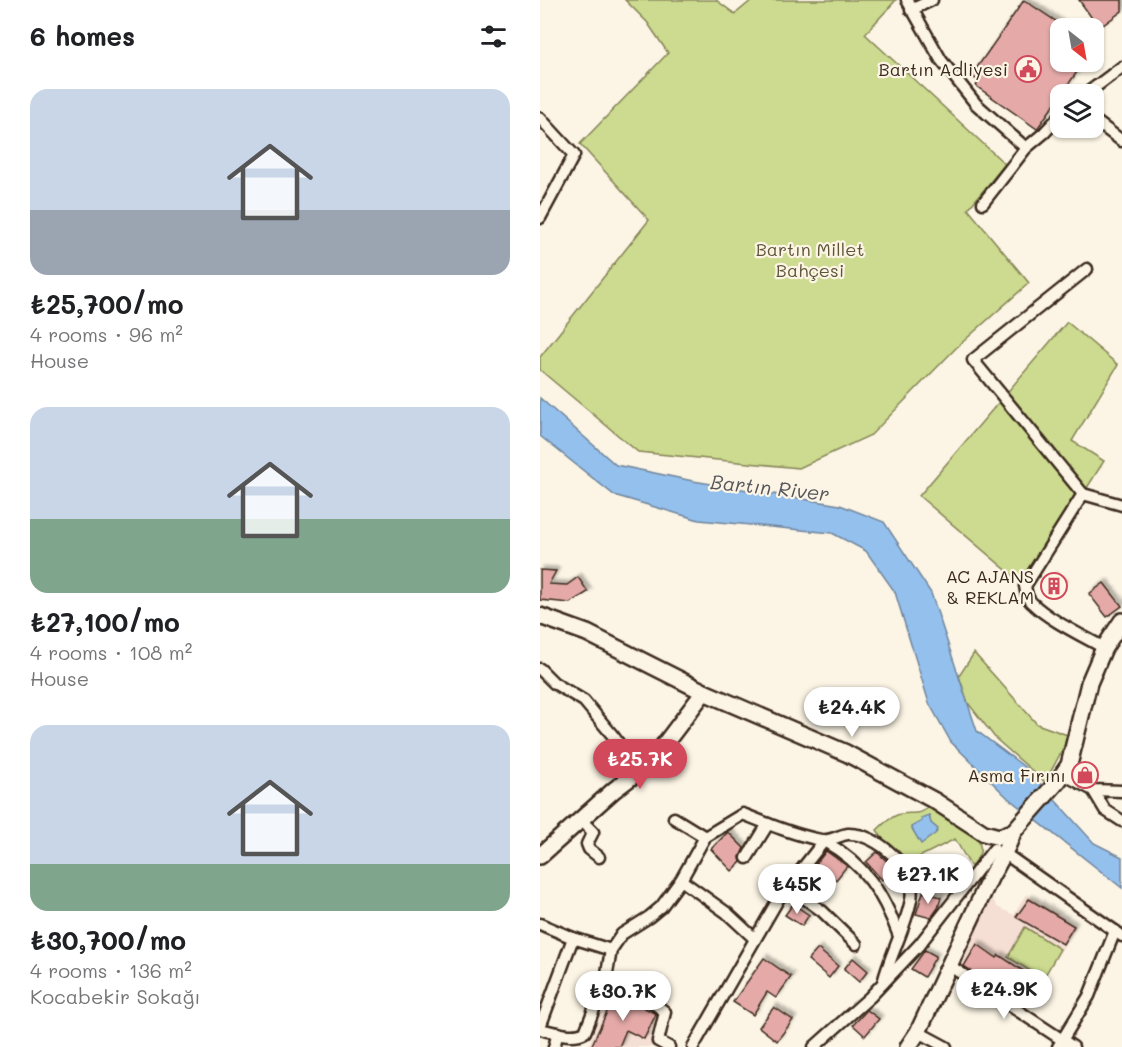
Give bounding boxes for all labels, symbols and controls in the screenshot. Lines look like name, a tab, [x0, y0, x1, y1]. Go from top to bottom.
north arrow	[1050, 18, 1104, 72]
map controls	[1050, 18, 1104, 138]
text: 6 homes	[30, 19, 135, 53]
icon: filters	[477, 20, 510, 53]
public building icon: Bartın Adliyesi	[1013, 54, 1043, 84]
place label: Bartın Adliyesi	[879, 57, 1008, 81]
button: layers	[1050, 84, 1104, 138]
icon: home	[216, 128, 324, 236]
park label: Bartın Millet Bahçesi	[756, 237, 864, 282]
text: ₺25,700/mo	[30, 287, 183, 321]
text: 4 rooms · 96 m²	[30, 321, 183, 347]
text: House	[30, 347, 89, 373]
icon: home	[216, 446, 324, 554]
water label: Bartın River	[709, 468, 831, 506]
place label: AC AJANS & REKLAM	[946, 564, 1034, 609]
building icon: AC AJANS & REKLAM	[1039, 571, 1069, 601]
text: ₺27,100/mo	[30, 605, 180, 639]
text: 4 rooms · 108 m²	[30, 639, 192, 665]
text: House	[30, 665, 89, 691]
pin: ₺24.4K	[803, 687, 901, 738]
text: ₺24.4K	[818, 693, 886, 719]
pin: ₺25.7K	[591, 739, 689, 790]
text: ₺25.7K	[607, 745, 673, 771]
shop icon: Asma Fırını	[1070, 760, 1100, 790]
place label: Asma Fırını	[967, 763, 1066, 787]
icon: home	[216, 764, 324, 872]
pin: ₺27.1K	[879, 854, 977, 905]
text: ₺27.1K	[897, 860, 960, 886]
pin: ₺45K	[761, 864, 833, 915]
text: ₺45K	[772, 870, 822, 896]
text: ₺30,700/mo	[30, 923, 186, 957]
text: 4 rooms · 136 m²	[30, 957, 192, 983]
pin: ₺24.9K	[955, 969, 1053, 1020]
pin: ₺30.7K	[574, 971, 672, 1022]
text: ₺24.9K	[970, 975, 1038, 1001]
text: ₺30.7K	[589, 977, 657, 1003]
text: Kocabekir Sokağı	[30, 983, 201, 1009]

